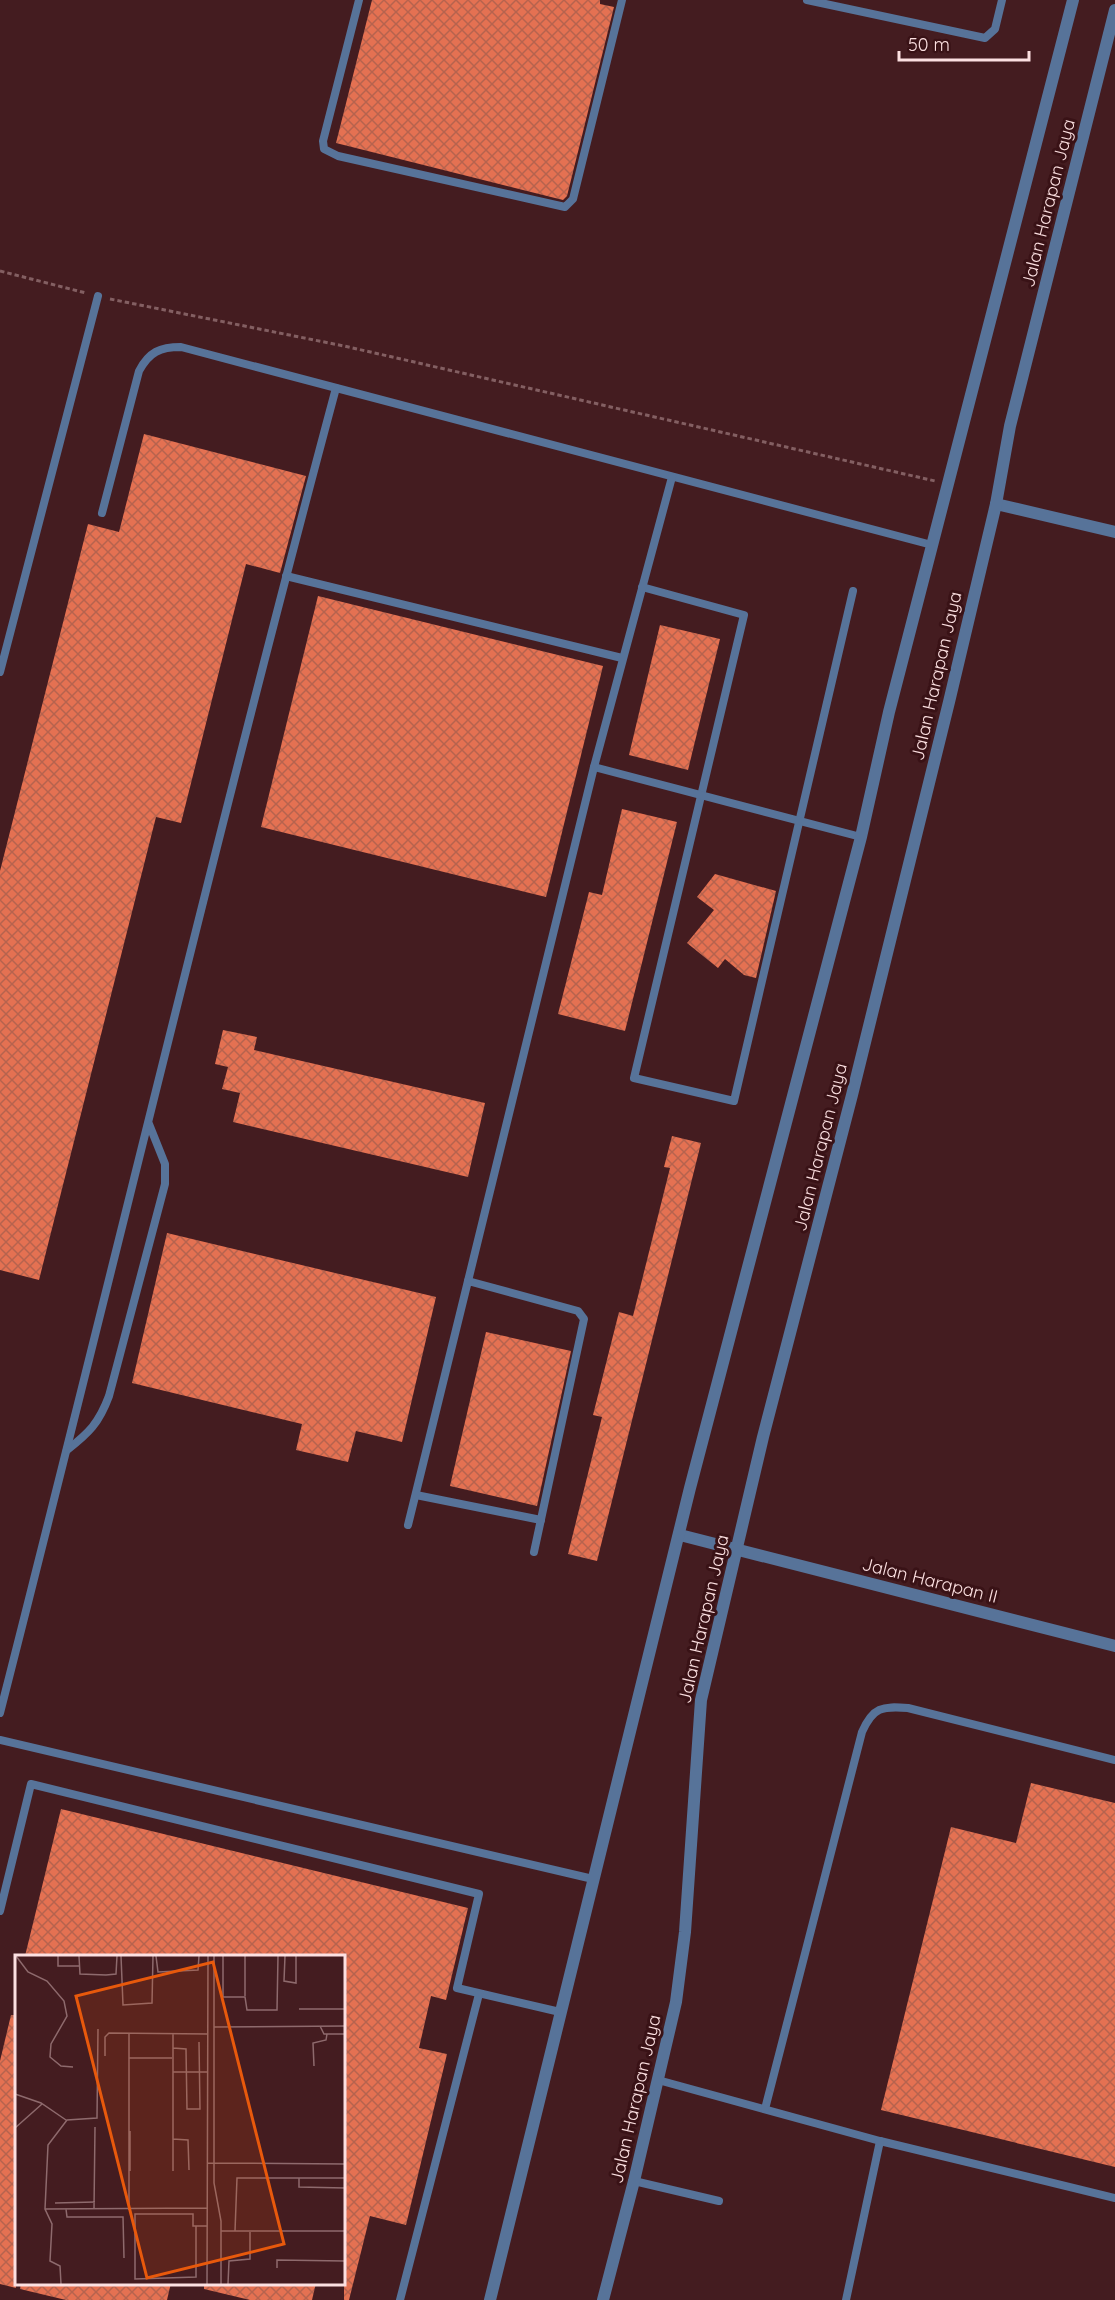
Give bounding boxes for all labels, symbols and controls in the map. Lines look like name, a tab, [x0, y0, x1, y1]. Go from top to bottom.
scale bar	[899, 24, 1030, 62]
text: 50 m	[908, 33, 950, 56]
street label: Jalan Harapan Jaya	[1016, 117, 1080, 289]
street label: Jalan Harapan Jaya	[905, 589, 967, 763]
street label: Jalan Harapan Jaya	[788, 1061, 852, 1233]
street label: Jalan Harapan Jaya	[672, 1532, 734, 1706]
street label: Jalan Harapan II	[860, 1552, 1000, 1608]
inset map	[15, 1955, 345, 2285]
street label: Jalan Harapan Jaya	[604, 2012, 666, 2186]

